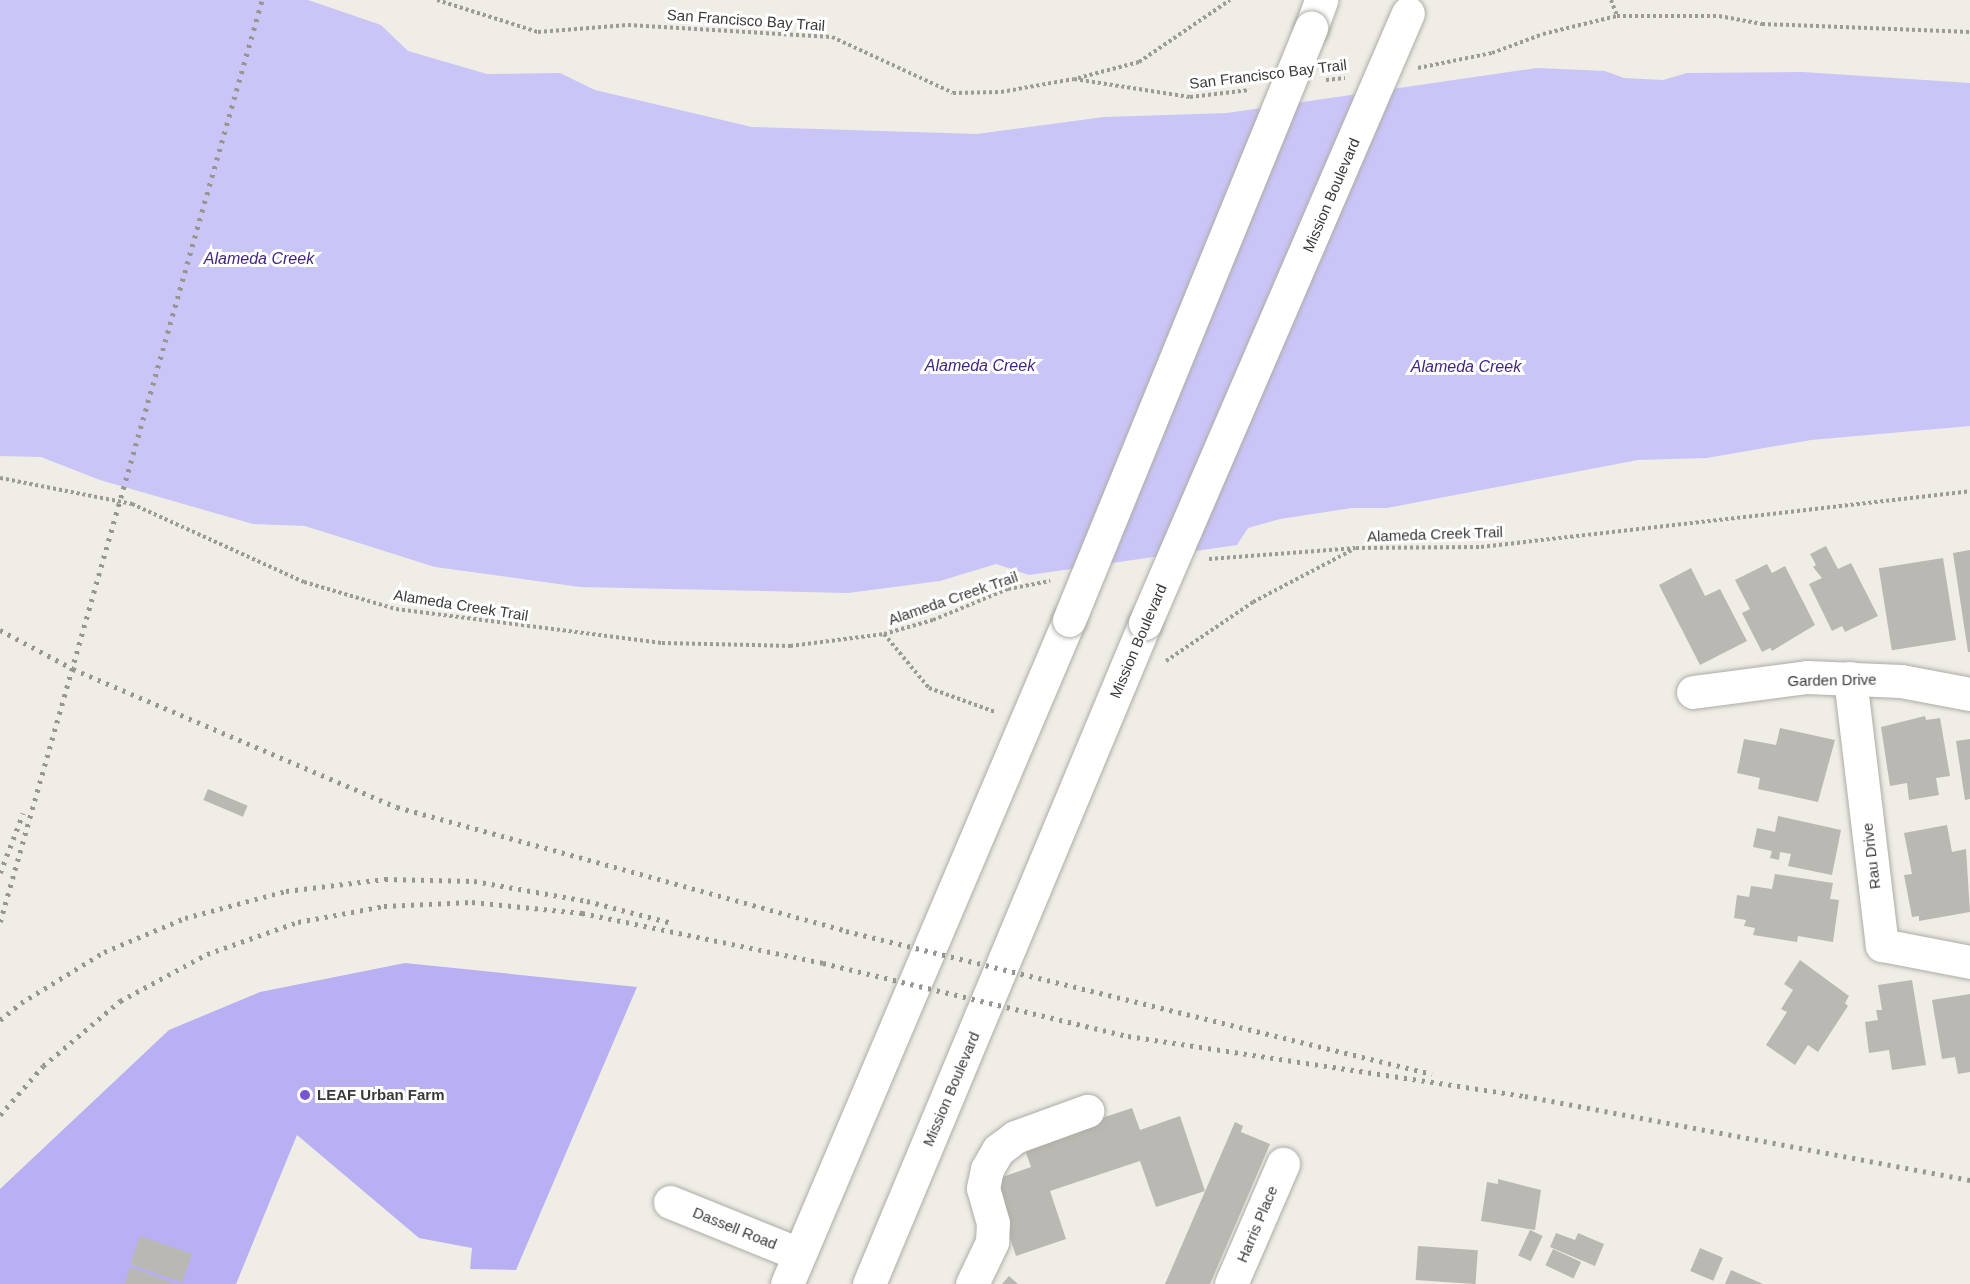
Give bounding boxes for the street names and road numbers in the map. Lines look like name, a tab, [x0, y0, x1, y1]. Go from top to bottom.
street label: San Francisco Bay Trail	[666, 5, 826, 35]
street label: San Francisco Bay Trail	[1188, 55, 1348, 93]
street label: Mission Boulevard	[1299, 135, 1363, 255]
street label: Alameda Creek Trail	[1367, 523, 1503, 545]
street label: Alameda Creek Trail	[886, 567, 1020, 629]
street label: Mission Boulevard	[1106, 581, 1170, 701]
street label: Alameda Creek Trail	[392, 585, 530, 625]
street label: Garden Drive	[1787, 670, 1877, 690]
street label: Rau Drive	[1858, 822, 1884, 890]
street label: Mission Boulevard	[919, 1029, 983, 1149]
street label: Harris Place	[1233, 1183, 1281, 1265]
street label: Dassell Road	[690, 1203, 780, 1253]

